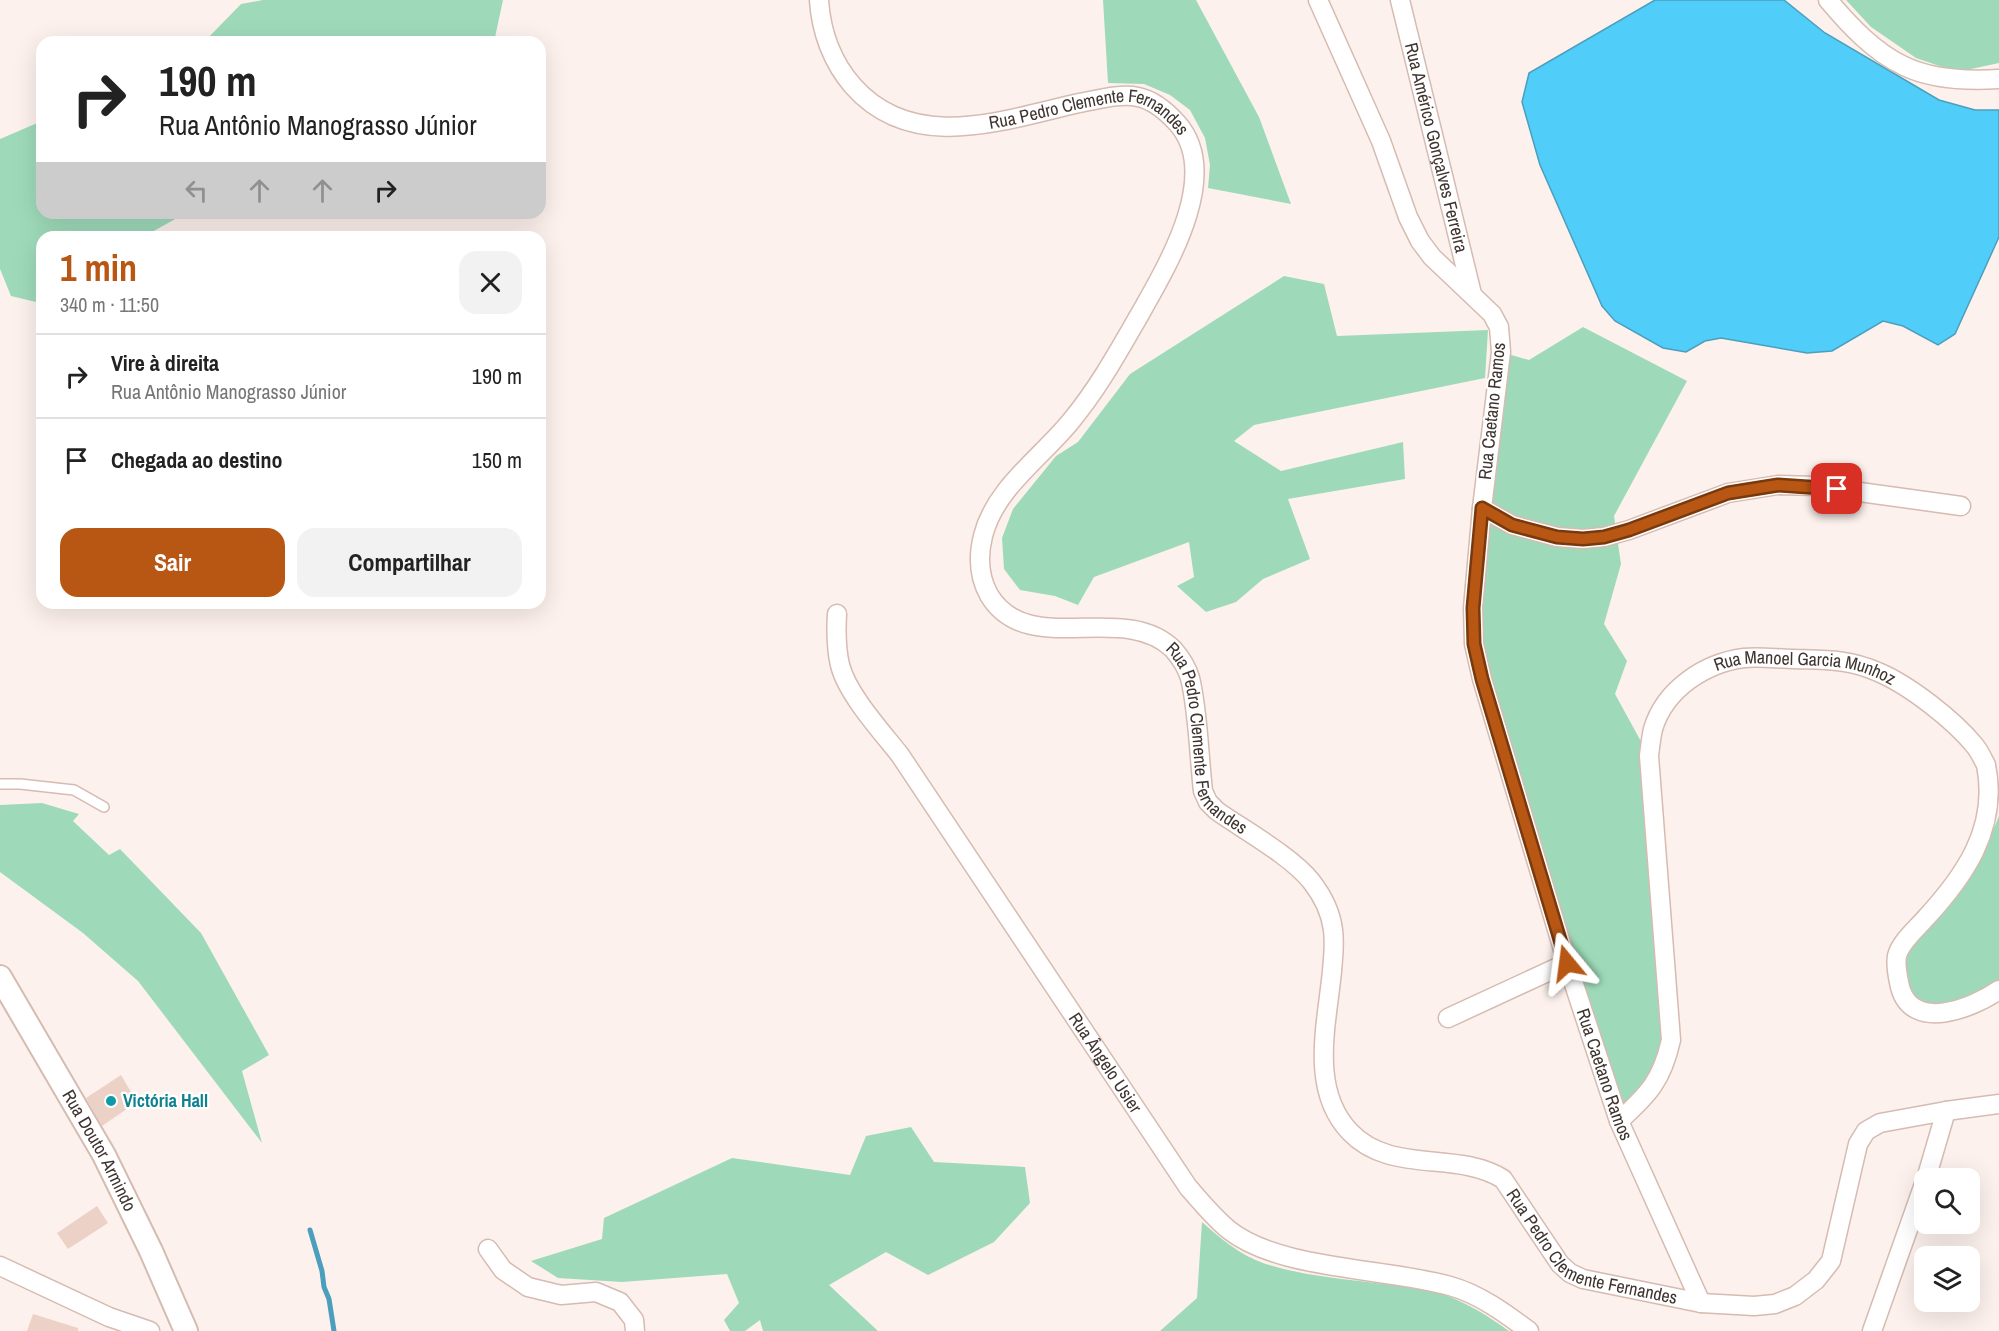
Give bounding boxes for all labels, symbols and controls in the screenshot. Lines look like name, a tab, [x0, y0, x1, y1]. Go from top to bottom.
street label: Rua Américo Gonçalves Ferreira	[1399, 40, 1474, 255]
text: 190 m	[159, 53, 257, 109]
icon: right	[60, 60, 138, 138]
street label: Rua Pedro Clemente Fernandes	[987, 83, 1195, 140]
text: Rua Antônio Manograsso Júnior	[159, 107, 477, 143]
icon: left	[180, 174, 213, 207]
icon: ahead	[243, 174, 276, 207]
icon: ahead	[306, 174, 339, 207]
icon: right	[369, 174, 402, 207]
text: 1 min	[60, 244, 137, 292]
button: close	[459, 251, 522, 314]
text: 340 m · 11:50	[60, 291, 159, 318]
street label: Rua Caetano Ramos	[1472, 341, 1511, 481]
text: Vire à direita	[111, 348, 219, 378]
icon: right	[60, 360, 93, 393]
text: 190 m	[472, 361, 522, 391]
text: Rua Antônio Manograsso Júnior	[111, 378, 346, 405]
icon: arrive	[60, 444, 93, 477]
text: Chegada ao destino	[111, 445, 282, 475]
text: 150 m	[472, 445, 522, 475]
pin	[1811, 463, 1862, 514]
icon: arrive	[1820, 472, 1853, 505]
button: Sair	[60, 528, 285, 597]
button: Compartilhar	[297, 528, 522, 597]
street label: Rua Pedro Clemente Fernandes	[1161, 636, 1252, 840]
street label: Rua Manoel Garcia Munhoz	[1710, 644, 1901, 691]
position arrow	[1535, 931, 1599, 995]
street label: Rua Caetano Ramos	[1571, 1005, 1639, 1144]
street label: Rua Ângelo Usier	[1063, 1007, 1148, 1118]
street label: Rua Doutor Armindo	[57, 1085, 143, 1215]
place label: Victória Hall	[123, 1088, 208, 1113]
marker: Victória Hall	[104, 1094, 118, 1108]
map controls	[1914, 1168, 1980, 1312]
button: search	[1914, 1168, 1980, 1234]
street label: Rua Pedro Clemente Fernandes	[1501, 1183, 1680, 1310]
button: layers	[1914, 1246, 1980, 1312]

